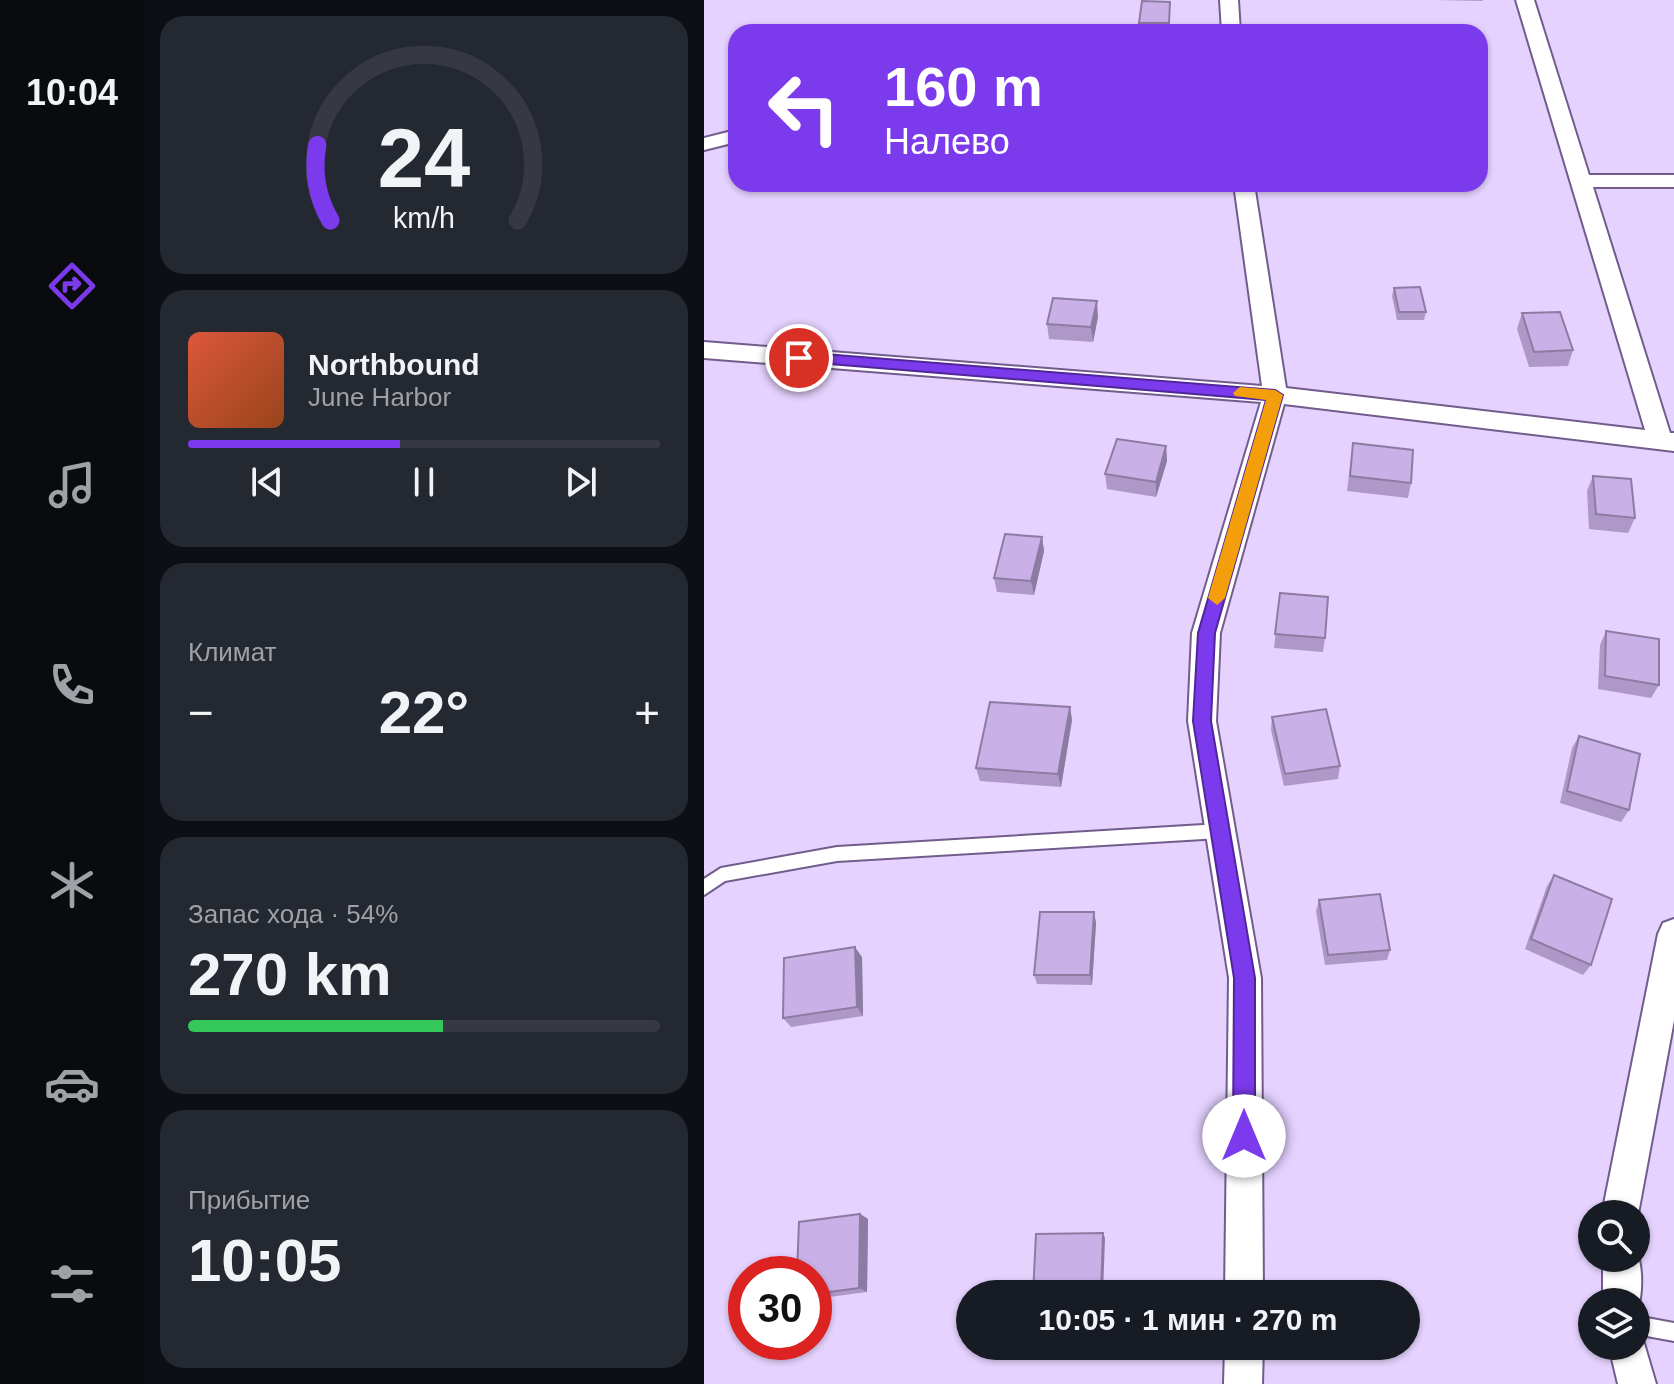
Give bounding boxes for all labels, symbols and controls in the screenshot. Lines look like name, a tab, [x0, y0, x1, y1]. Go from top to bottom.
text: 160 m	[884, 55, 1043, 118]
icon: left	[752, 56, 856, 160]
text: 10:04	[26, 72, 118, 113]
text: 24	[378, 111, 470, 204]
text: Налево	[884, 121, 1010, 162]
text: km/h	[393, 202, 455, 234]
icon: directions	[44, 258, 100, 314]
pin	[765, 324, 833, 392]
icon: arrive	[777, 336, 821, 380]
text: Northbound	[308, 348, 480, 381]
text: June Harbor	[308, 382, 451, 412]
icon: music	[44, 457, 100, 513]
icon: previous	[245, 460, 289, 504]
icon: pause	[402, 460, 446, 504]
icon: next	[559, 460, 603, 504]
text: Климат	[188, 637, 277, 667]
icon: phone	[44, 657, 100, 713]
text: 22°	[379, 679, 469, 746]
text: −	[188, 688, 214, 737]
text: +	[634, 688, 660, 737]
icon: climate	[44, 857, 100, 913]
text: Запас хода · 54%	[188, 899, 398, 929]
text: 270 km	[188, 941, 392, 1008]
icon: car	[44, 1056, 100, 1112]
position arrow	[1202, 1094, 1286, 1178]
text: Прибытие	[188, 1185, 310, 1215]
map controls	[1578, 1200, 1650, 1360]
button: search	[1578, 1200, 1650, 1272]
text: 10:05	[188, 1227, 341, 1294]
icon: filters	[44, 1256, 100, 1312]
speed limit sign: 30	[728, 1256, 832, 1360]
button: layers	[1578, 1288, 1650, 1360]
text: 10:05 · 1 мин · 270 m	[1039, 1303, 1337, 1336]

